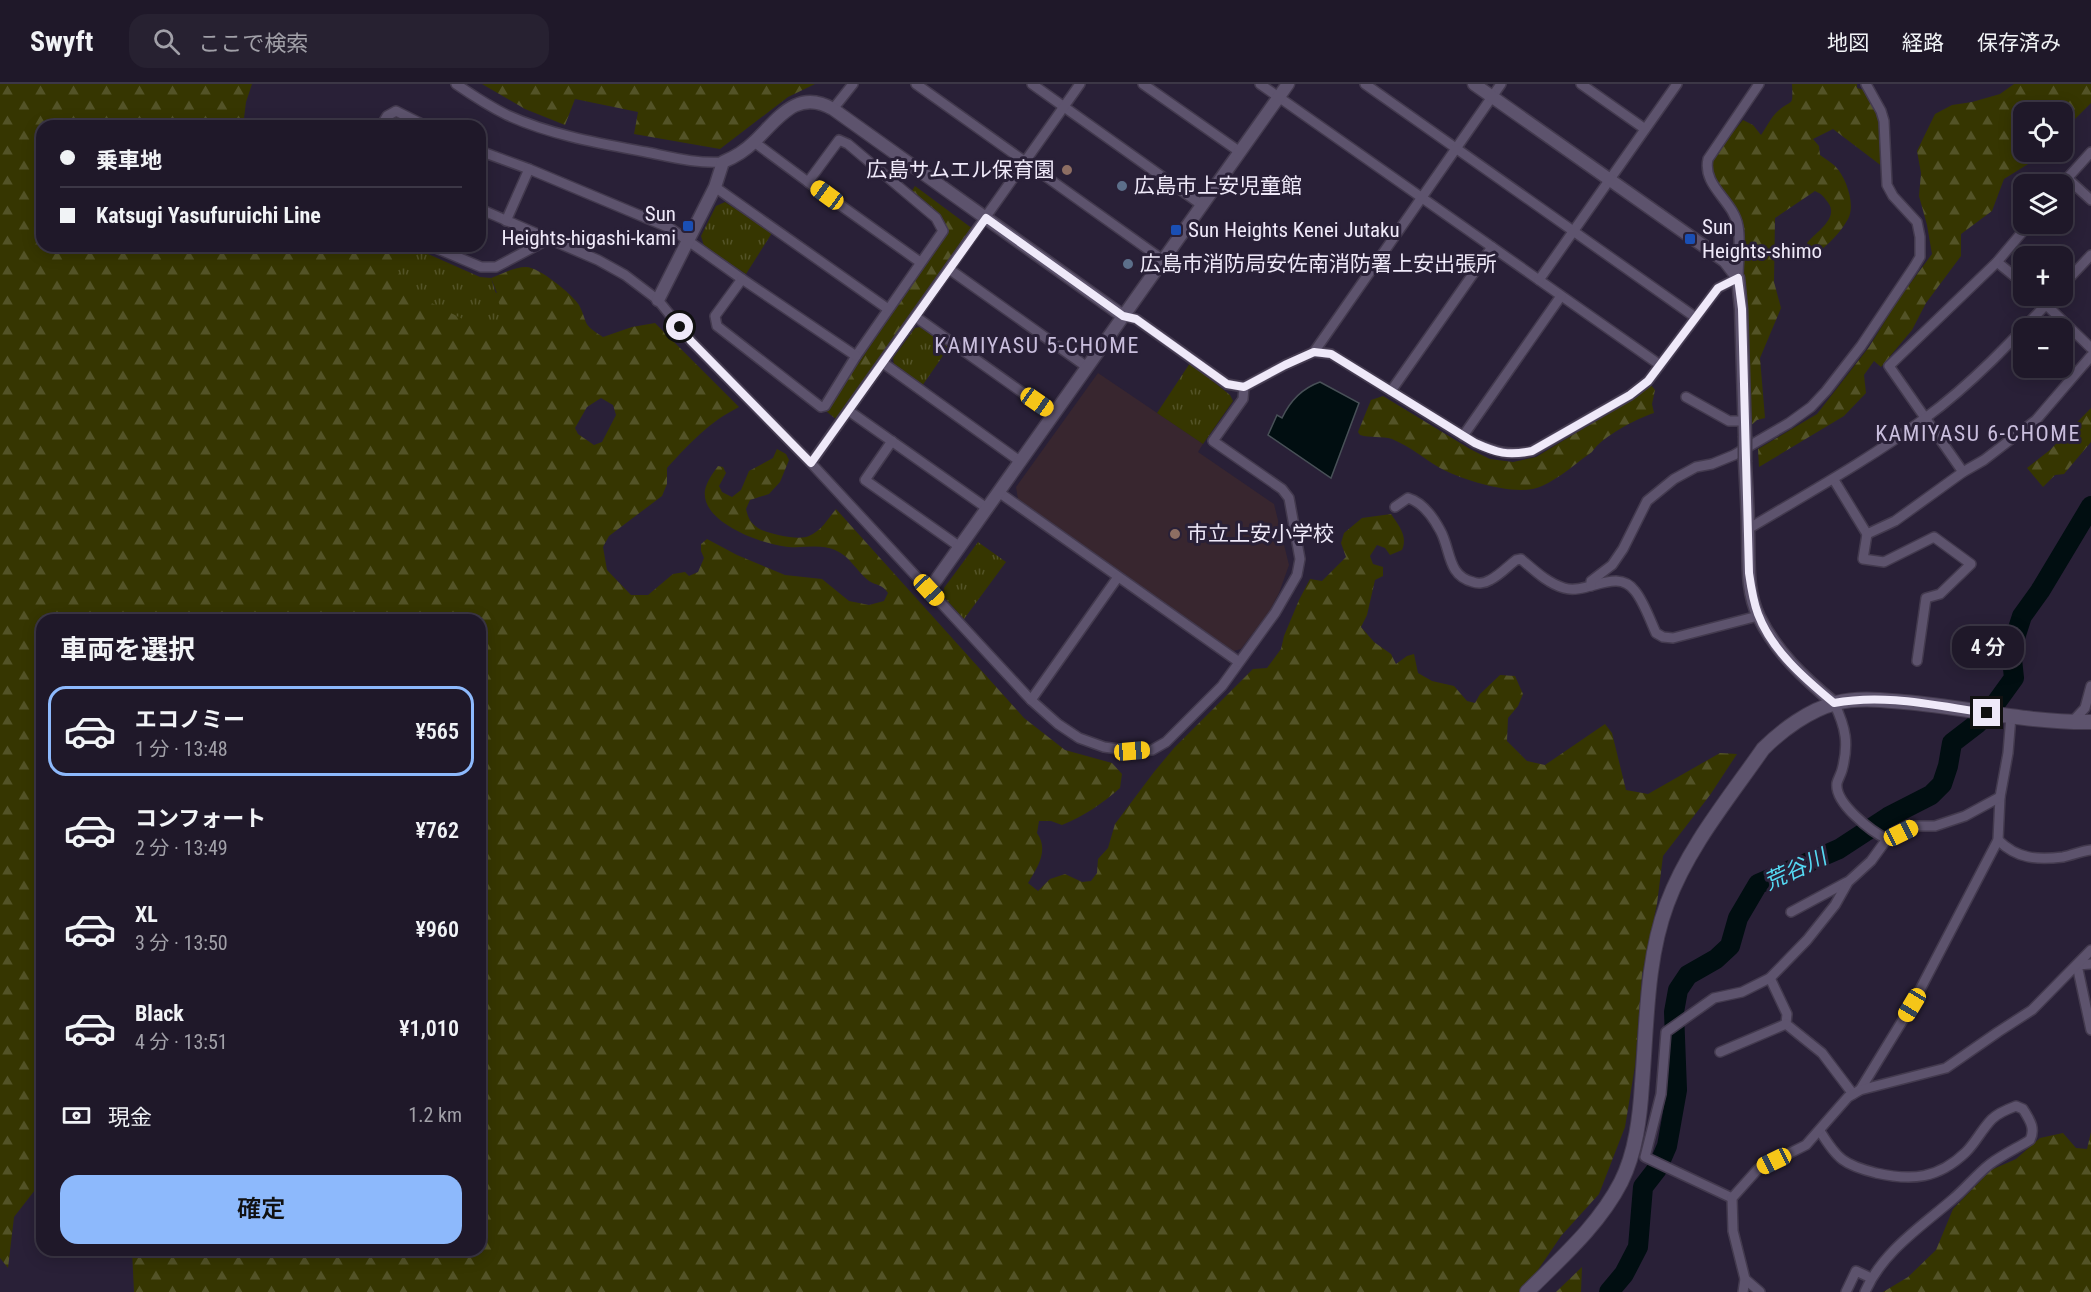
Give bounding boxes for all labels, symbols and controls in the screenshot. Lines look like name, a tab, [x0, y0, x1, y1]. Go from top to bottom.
search box	[129, 14, 549, 68]
text: Swyft	[30, 25, 93, 58]
icon: search	[150, 25, 183, 58]
text: ここで検索	[198, 31, 308, 56]
text: 地図	[1827, 31, 1869, 55]
text: 経路	[1902, 31, 1944, 55]
text: 保存済み	[1977, 31, 2061, 55]
map controls	[2013, 102, 2073, 378]
button: locate	[2013, 102, 2073, 162]
text: 乗車地	[96, 148, 162, 173]
place label: 広島サムエル保育園	[866, 158, 1055, 182]
marker: 広島サムエル保育園	[1060, 163, 1074, 177]
place label: 広島市上安児童館	[1134, 174, 1302, 198]
button: layers	[2013, 174, 2073, 234]
car	[807, 177, 847, 213]
marker: 広島市上安児童館	[1115, 179, 1129, 193]
place label: Sun Heights-higashi-kami	[502, 202, 676, 250]
text: Katsugi Yasufuruichi Line	[96, 203, 321, 228]
place label: Sun Heights-shimo	[1702, 215, 1822, 263]
place label: Sun Heights Kenei Jutaku	[1188, 218, 1400, 242]
marker: Sun Heights-higashi-kami	[681, 219, 695, 233]
marker: Sun Heights Kenei Jutaku	[1169, 223, 1183, 237]
marker: Sun Heights-shimo	[1683, 232, 1697, 246]
button: +	[2013, 246, 2073, 306]
place label: 広島市消防局安佐南消防署上安出張所	[1140, 252, 1497, 276]
marker: 広島市消防局安佐南消防署上安出張所	[1121, 257, 1135, 271]
route start	[666, 313, 693, 340]
button: −	[2013, 318, 2073, 378]
district label: KAMIYASU 5-CHOME	[934, 333, 1140, 358]
car	[1017, 384, 1057, 420]
district label: KAMIYASU 6-CHOME	[1875, 421, 2081, 446]
place label: 市立上安小学校	[1187, 522, 1334, 546]
marker: 市立上安小学校	[1168, 527, 1182, 541]
car	[910, 571, 948, 609]
callout: 4 分	[1951, 626, 2023, 668]
text: 車両を選択	[60, 634, 195, 666]
text: 4 分	[1971, 635, 2005, 659]
route end	[1973, 699, 2000, 726]
icon: car	[63, 704, 117, 758]
text: エコノミー	[135, 707, 245, 732]
text: ¥565	[415, 719, 459, 744]
text: 1 分 · 13:48	[135, 737, 228, 761]
car	[1113, 740, 1151, 762]
icon: car	[63, 803, 117, 857]
text: コンフォート	[135, 806, 266, 831]
car	[1881, 817, 1921, 849]
text: ¥762	[415, 818, 459, 843]
text: 2 分 · 13:49	[135, 836, 228, 860]
water label: 荒谷川	[1760, 843, 1832, 895]
icon: car	[63, 902, 117, 956]
text: XL	[135, 902, 158, 927]
text: ¥960	[415, 917, 459, 942]
text: 3 分 · 13:50	[135, 931, 228, 955]
car	[1895, 985, 1929, 1025]
icon: car	[63, 1001, 117, 1055]
text: Black	[135, 1001, 184, 1026]
text: ¥1,010	[399, 1016, 459, 1041]
text: 4 分 · 13:51	[135, 1030, 228, 1054]
icon: cash	[60, 1099, 93, 1132]
text: 1.2 km	[408, 1103, 462, 1127]
text: 現金	[108, 1105, 152, 1130]
car	[1754, 1145, 1794, 1177]
button: 確定	[60, 1175, 462, 1244]

